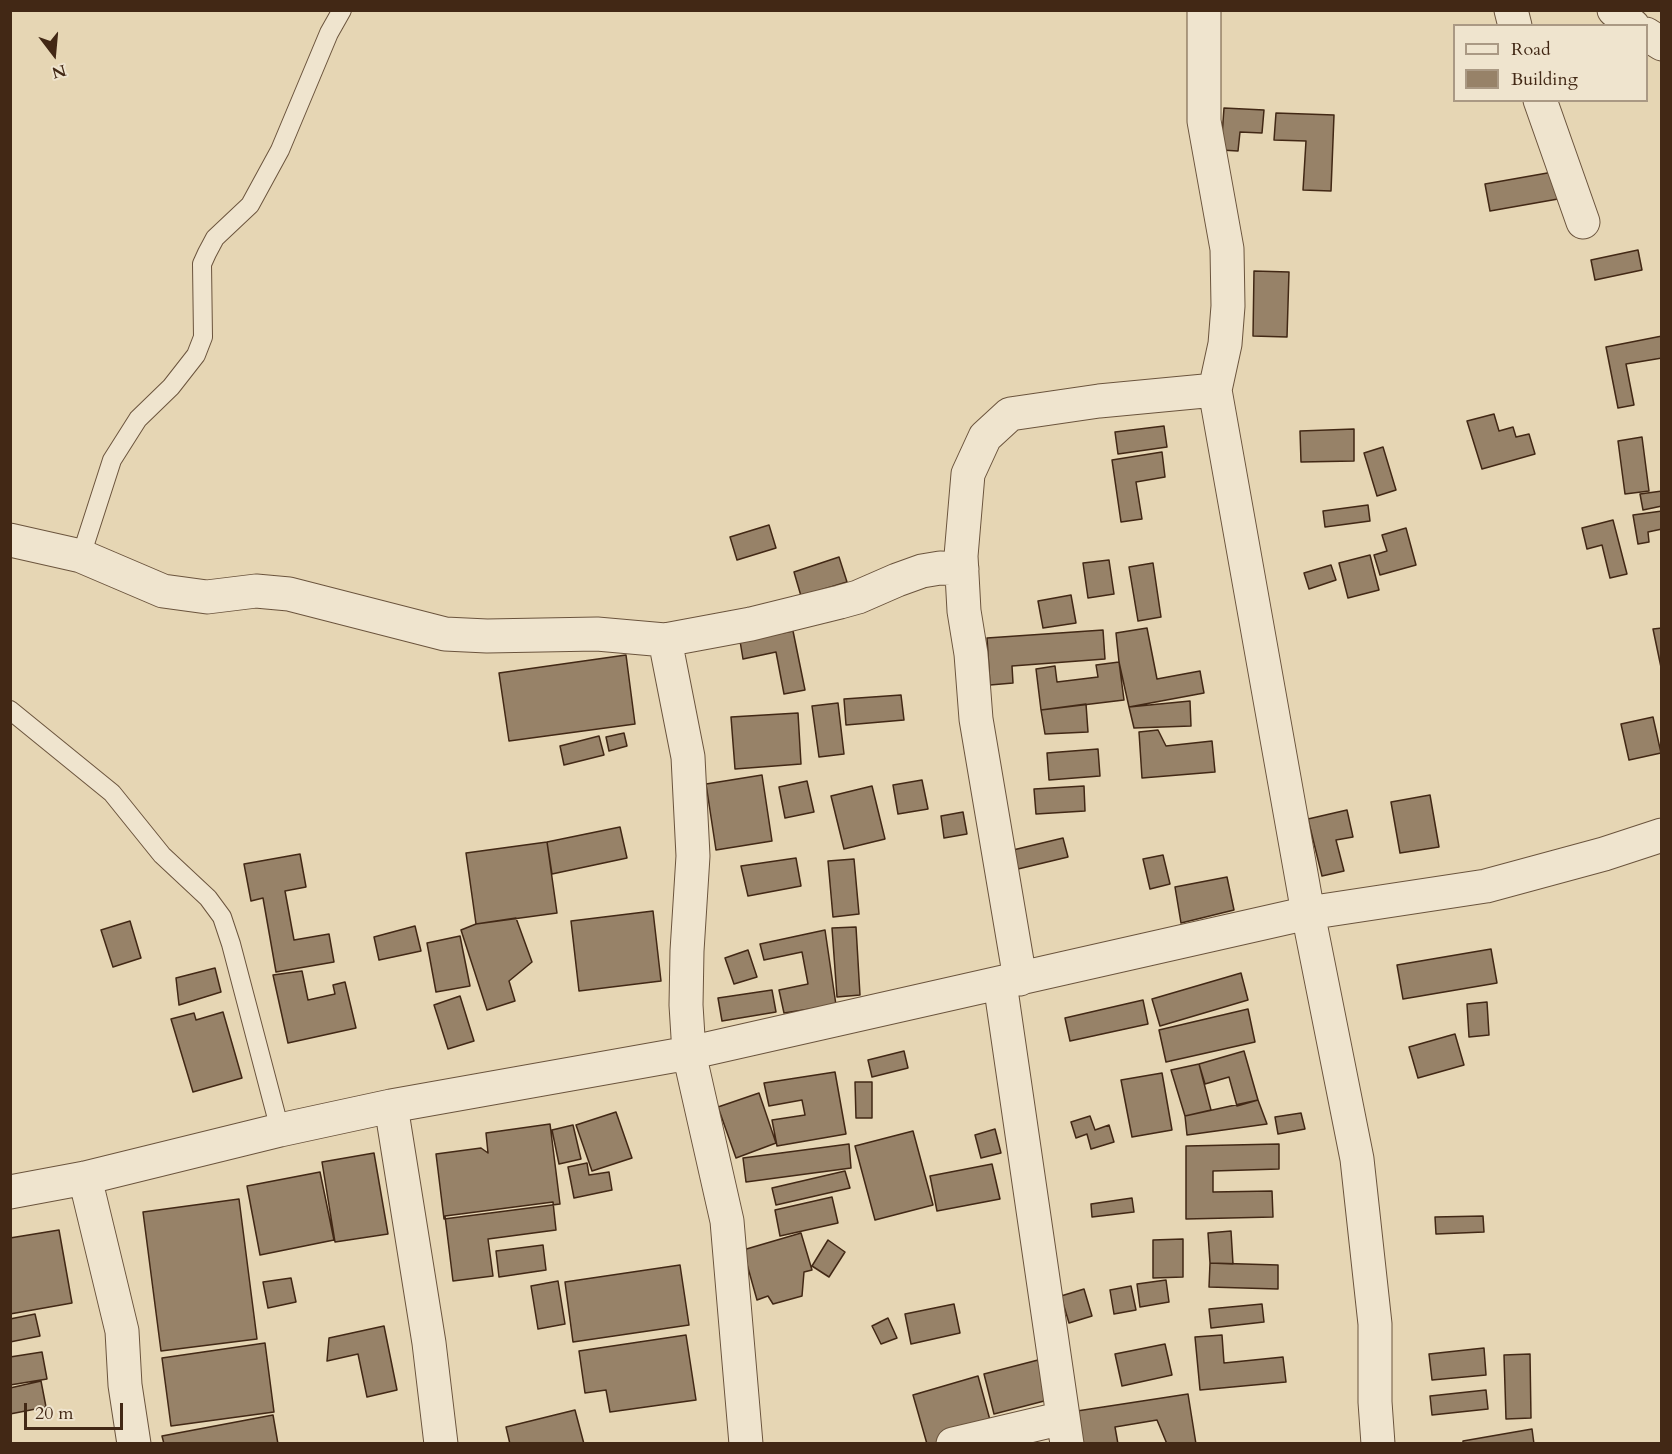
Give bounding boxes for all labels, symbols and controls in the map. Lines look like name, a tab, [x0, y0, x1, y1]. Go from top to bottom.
north arrow	[24, 24, 84, 84]
legend	[1453, 24, 1648, 102]
text: Road	[1511, 37, 1551, 62]
text: N	[49, 59, 69, 84]
text: Building	[1511, 67, 1578, 92]
scale bar	[27, 1391, 126, 1429]
text: 20 m	[35, 1401, 74, 1426]

